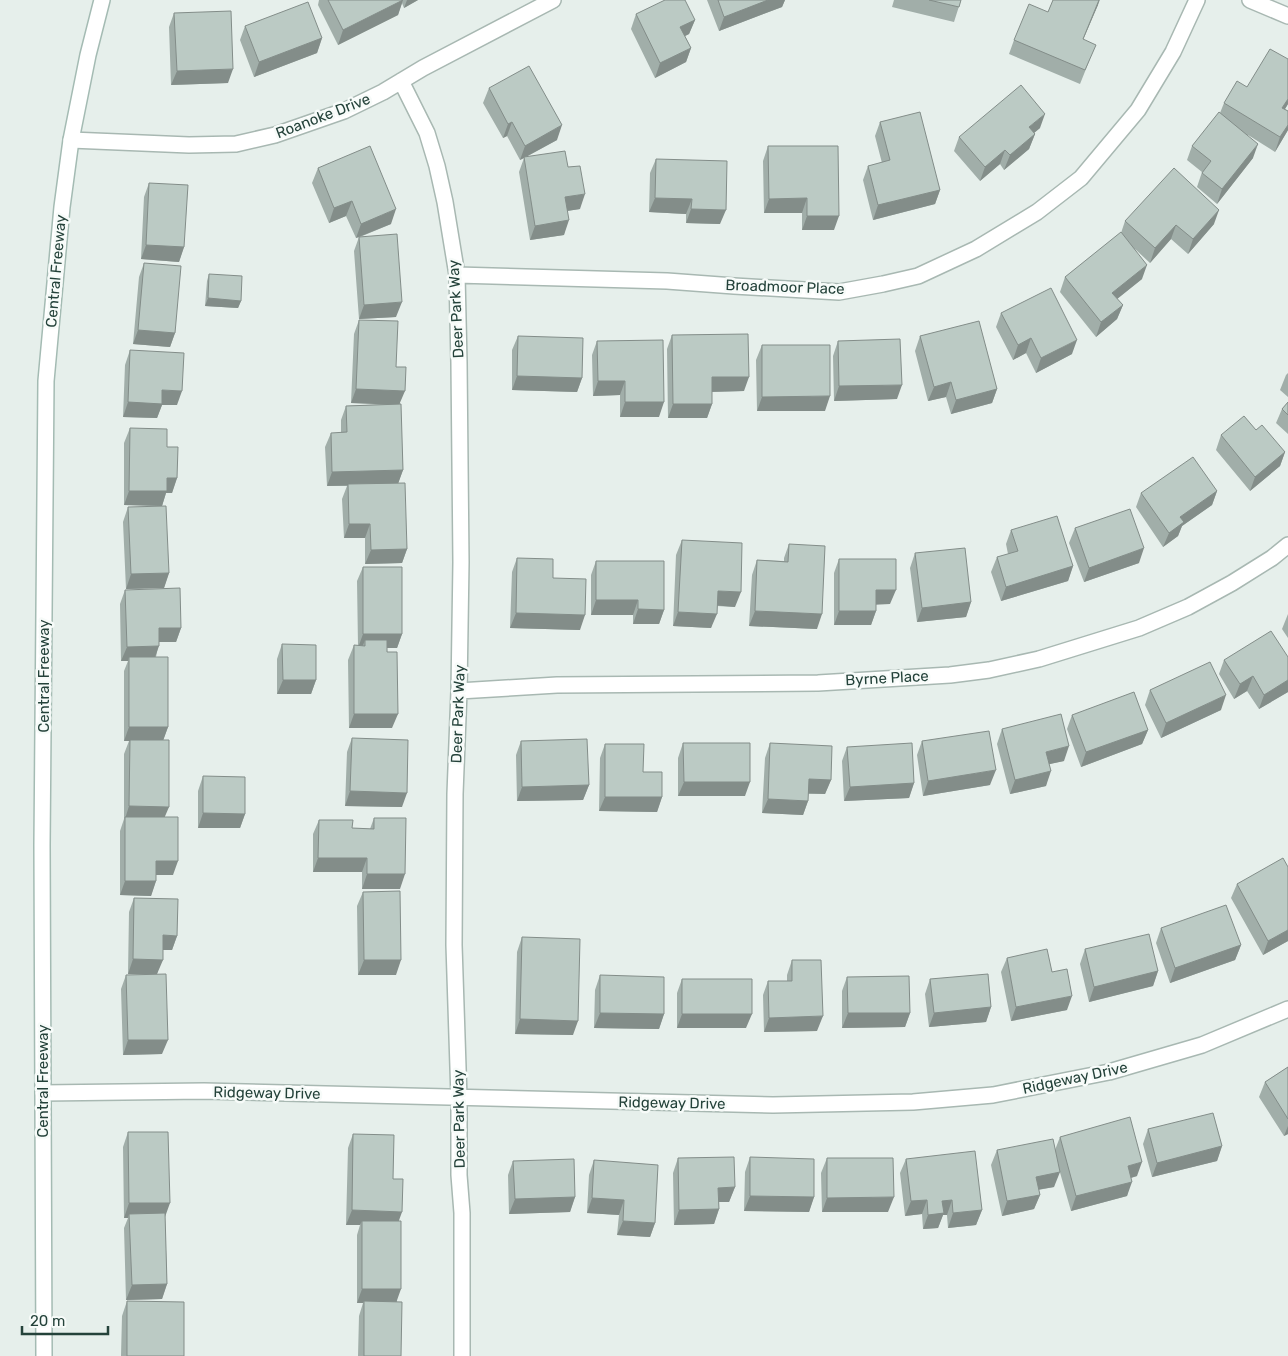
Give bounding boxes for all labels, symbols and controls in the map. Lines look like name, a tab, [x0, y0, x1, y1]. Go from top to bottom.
street label: Roanoke Drive	[273, 90, 373, 142]
street label: Central Freeway	[42, 214, 70, 328]
street label: Deer Park Way	[444, 259, 468, 359]
street label: Broadmoor Place	[725, 276, 845, 298]
street label: Central Freeway	[35, 619, 53, 733]
street label: Deer Park Way	[447, 664, 469, 764]
street label: Byrne Place	[845, 667, 929, 689]
street label: Central Freeway	[34, 1024, 52, 1138]
street label: Ridgeway Drive	[1021, 1058, 1129, 1098]
street label: Deer Park Way	[449, 1069, 469, 1169]
street label: Ridgeway Drive	[213, 1083, 321, 1103]
street label: Ridgeway Drive	[618, 1093, 726, 1113]
scale bar	[22, 1304, 109, 1336]
text: 20 m	[30, 1312, 65, 1330]

